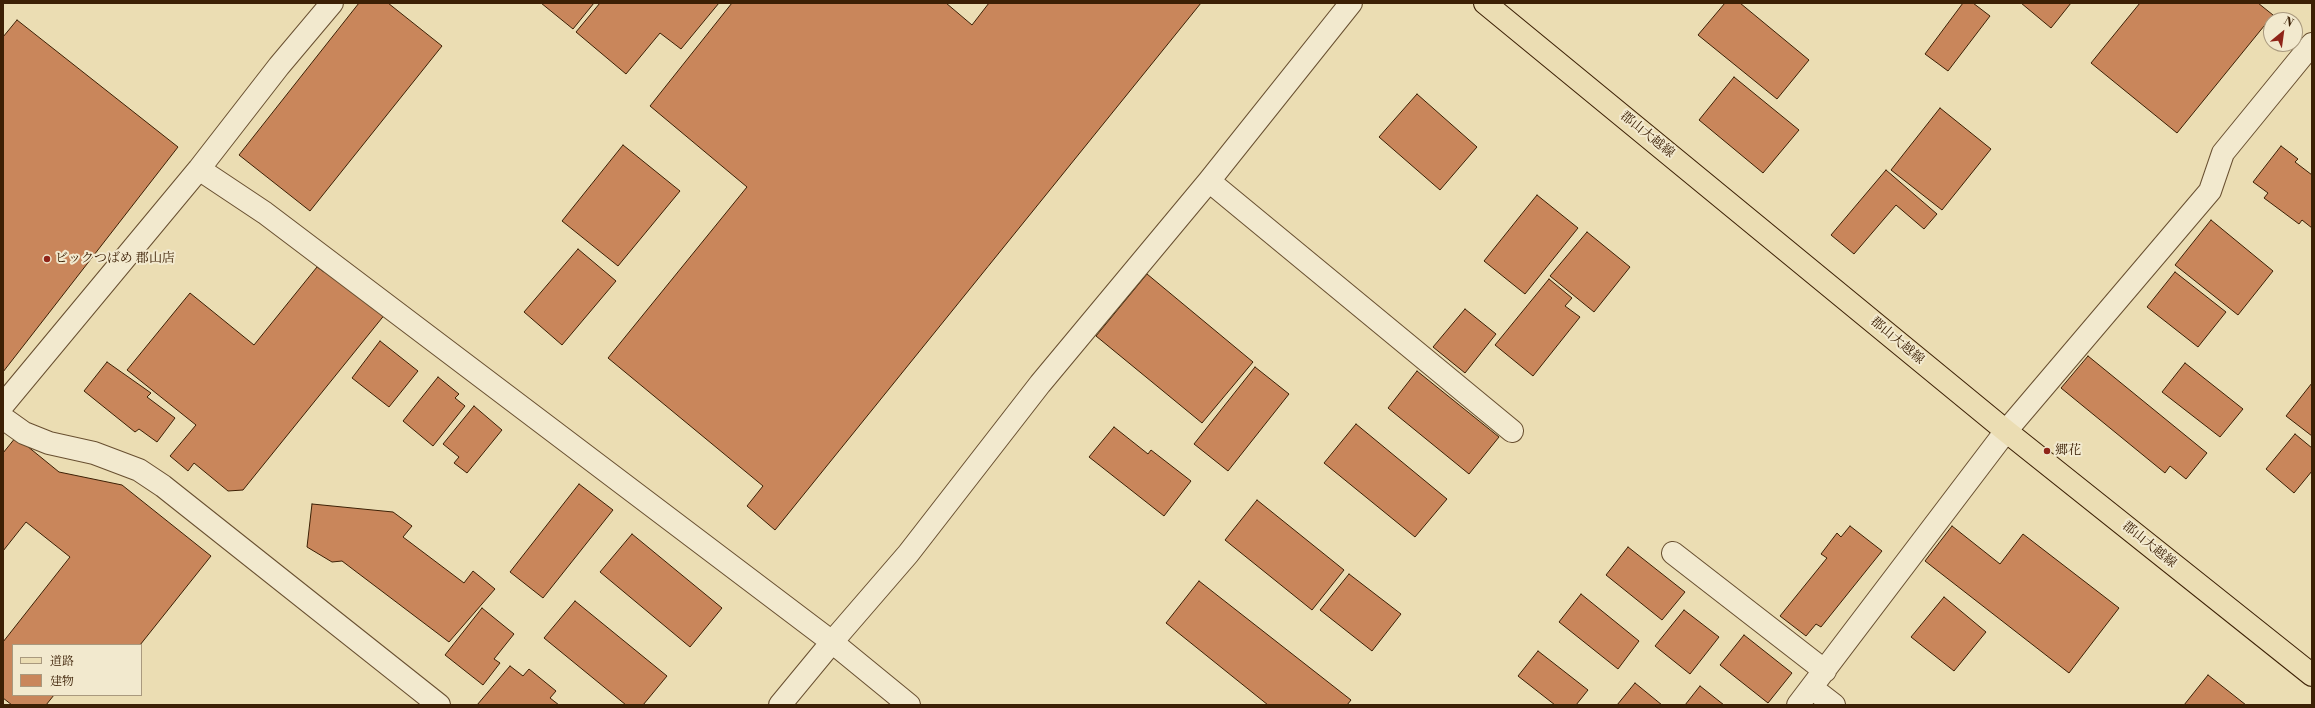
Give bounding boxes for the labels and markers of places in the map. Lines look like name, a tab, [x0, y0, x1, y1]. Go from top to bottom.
place label: ビックつばめ 郡山店	[55, 251, 175, 267]
marker: ビックつばめ 郡山店	[42, 254, 52, 264]
place label: 郷花	[2055, 443, 2081, 459]
marker: 郷花	[2042, 446, 2052, 456]

